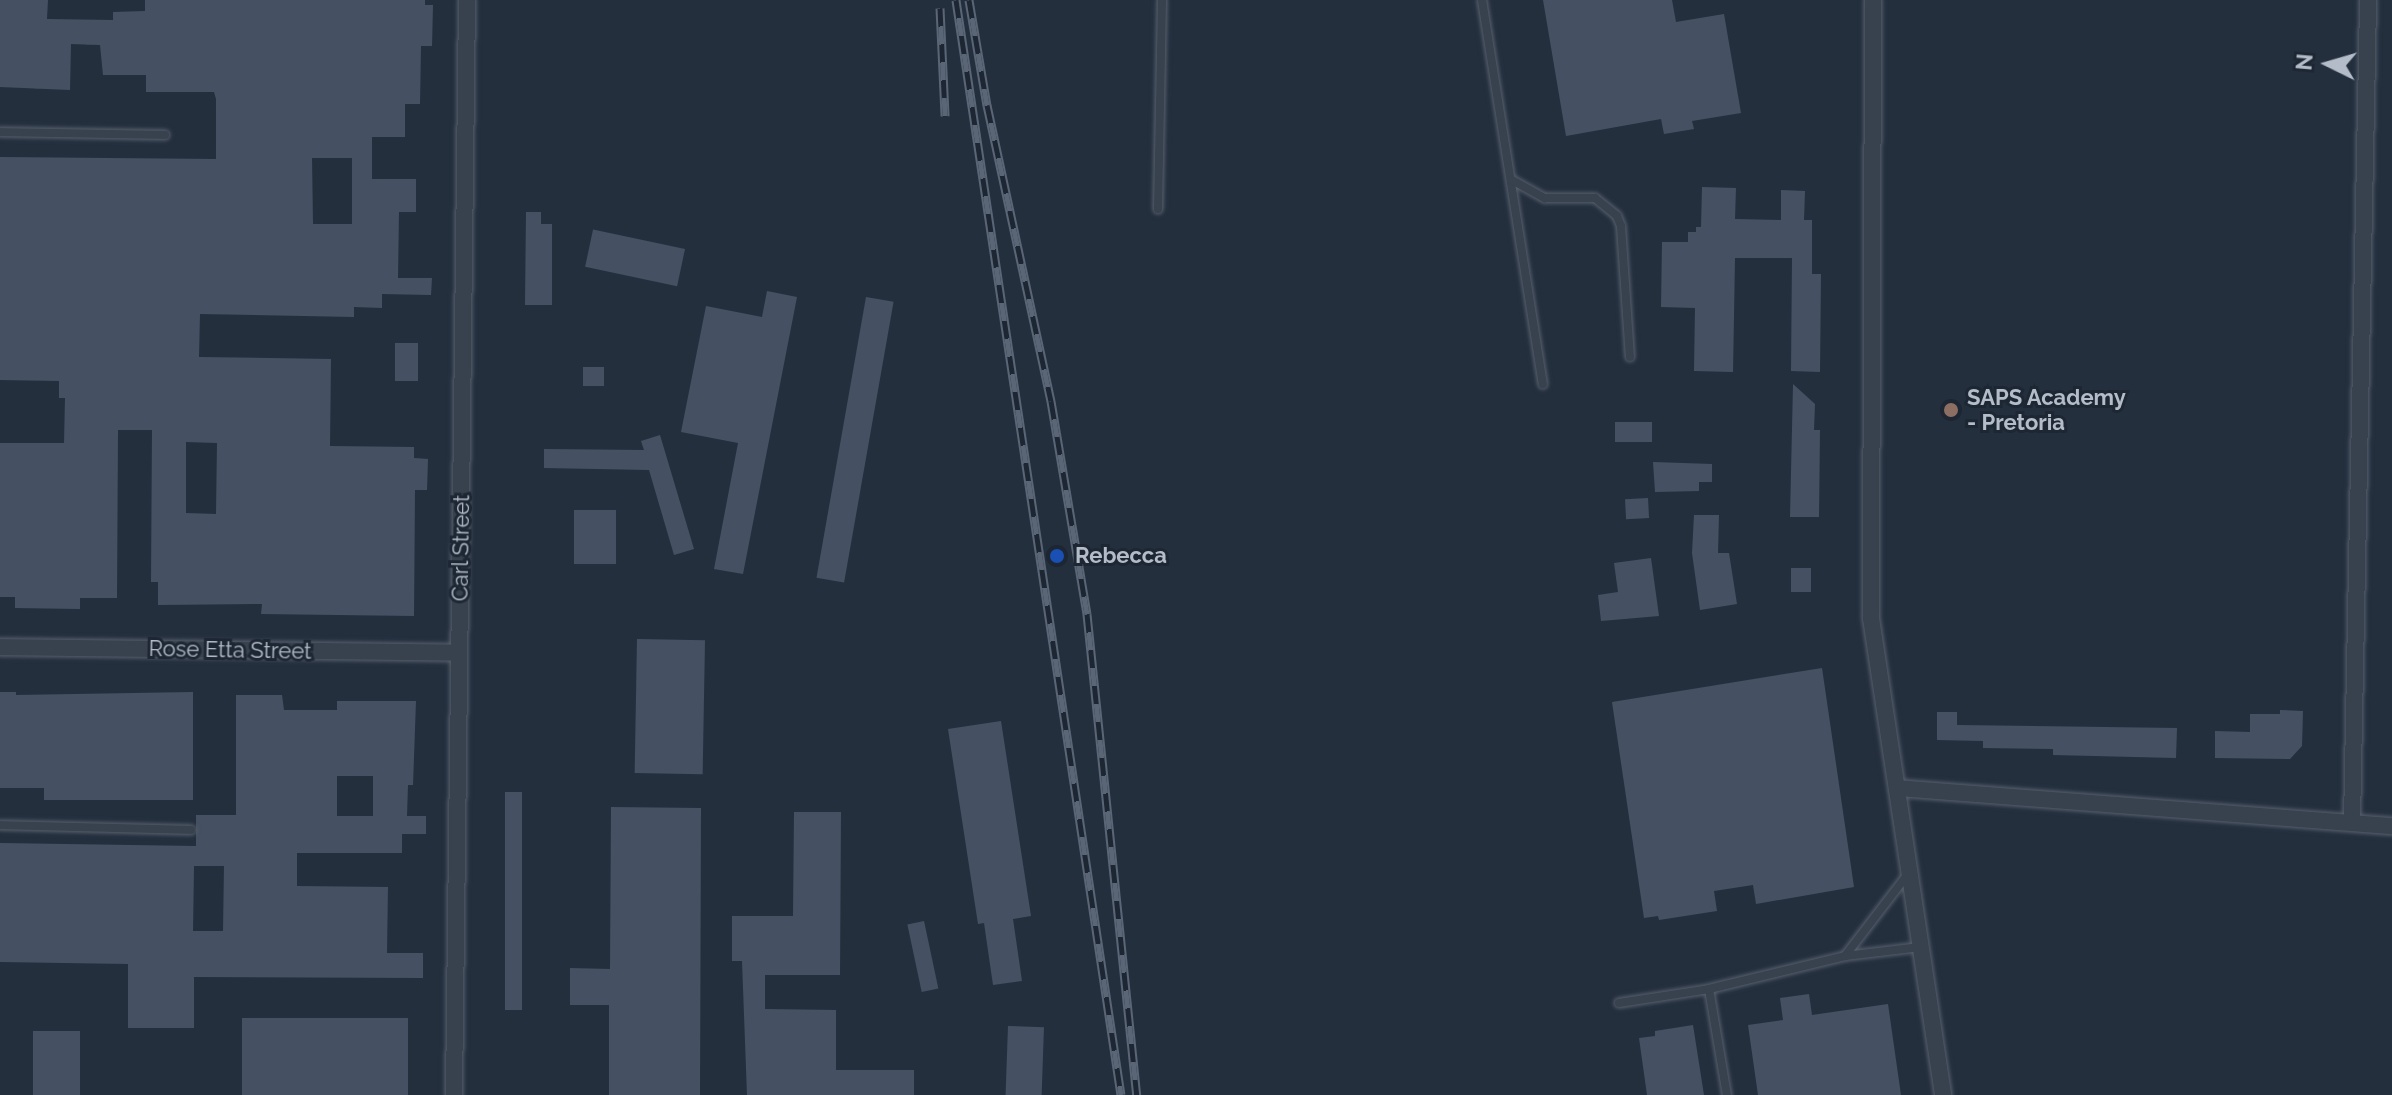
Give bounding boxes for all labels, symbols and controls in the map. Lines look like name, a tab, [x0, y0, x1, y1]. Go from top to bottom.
north arrow	[2288, 24, 2368, 104]
text: N	[2290, 52, 2318, 71]
place label: SAPS Academy - Pretoria	[1967, 384, 2127, 436]
marker: SAPS Academy - Pretoria	[1942, 401, 1960, 419]
street label: Carl Street	[447, 494, 475, 602]
place label: Rebecca	[1075, 543, 1167, 569]
marker: Rebecca	[1046, 545, 1068, 567]
street label: Rose Etta Street	[148, 635, 312, 665]

